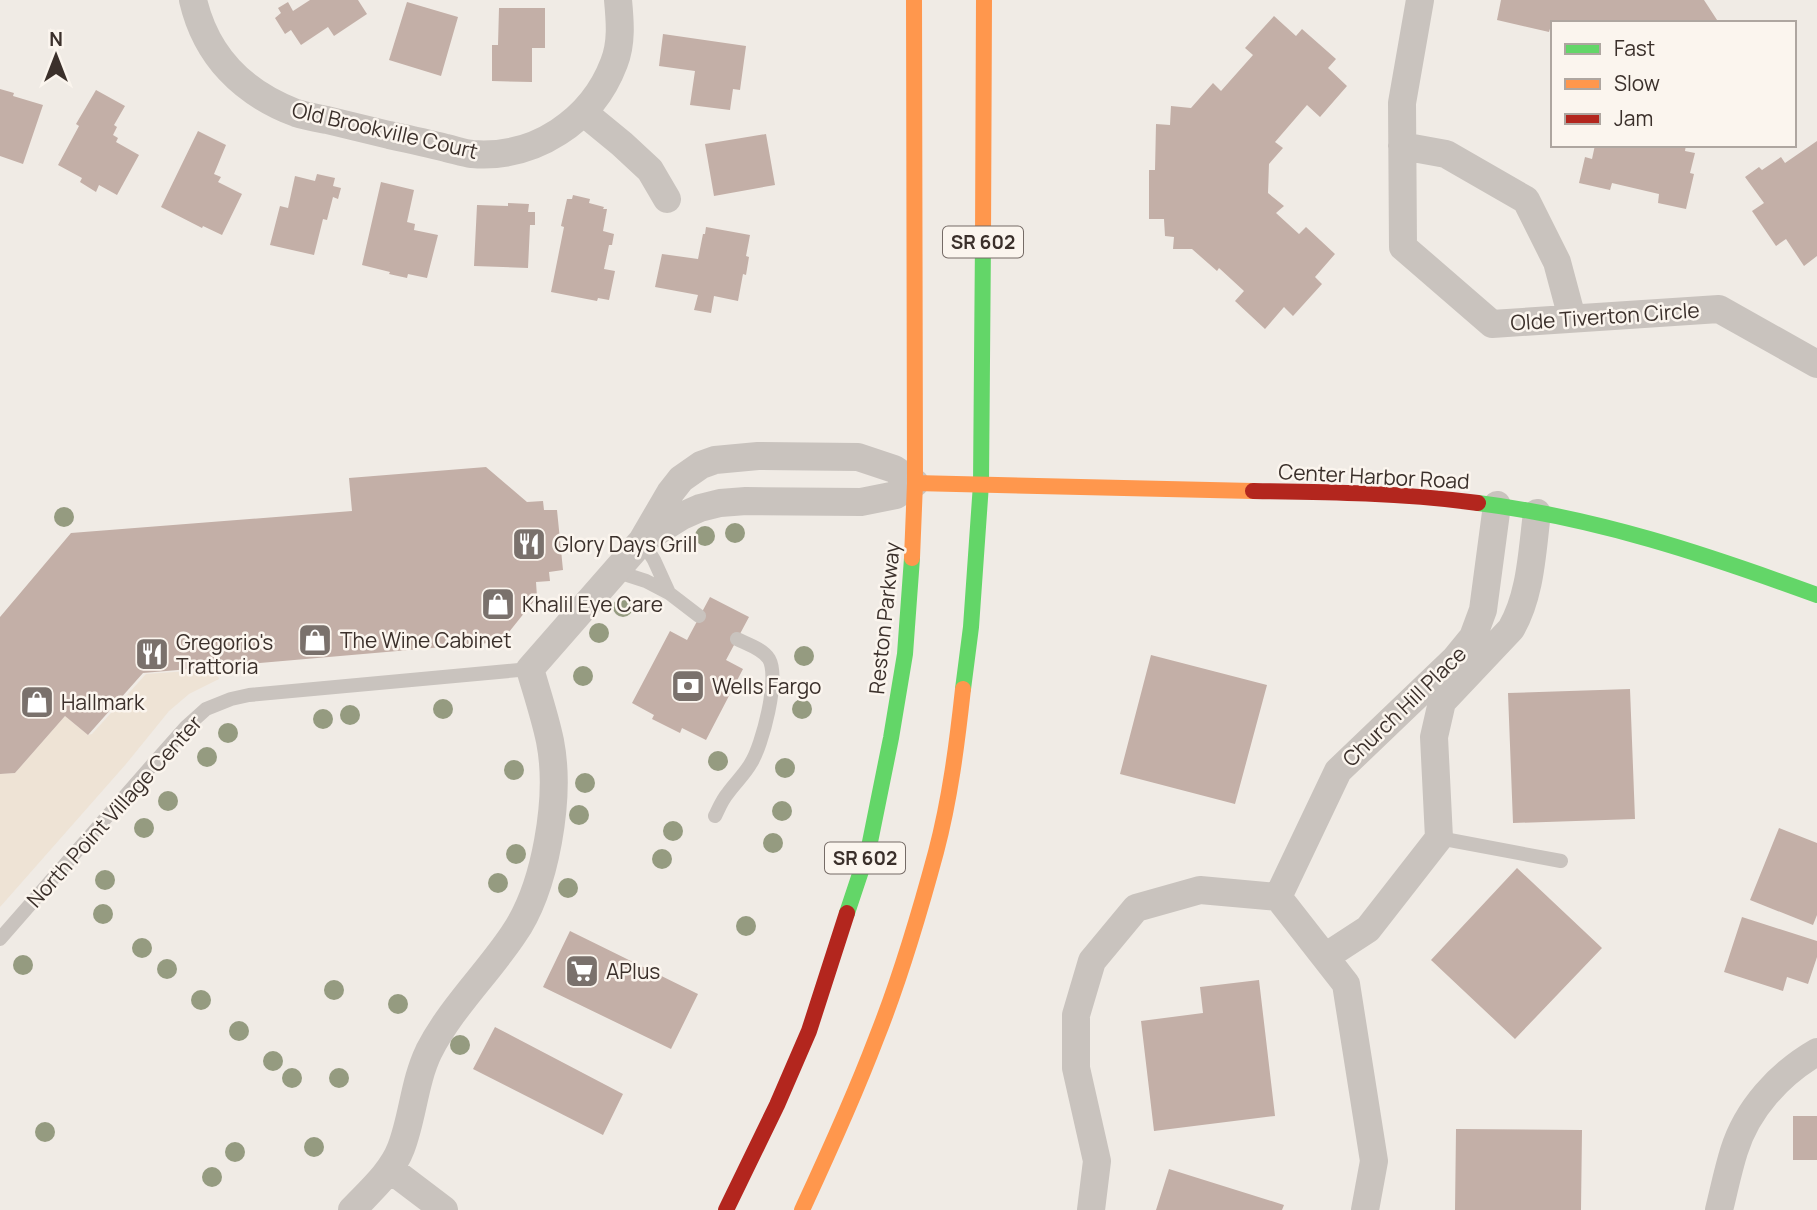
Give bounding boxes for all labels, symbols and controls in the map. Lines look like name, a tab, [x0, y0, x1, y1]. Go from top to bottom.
north arrow	[21, 21, 91, 91]
legend	[1551, 21, 1796, 147]
text: N	[49, 26, 63, 52]
text: Fast	[1614, 34, 1655, 62]
text: Slow	[1614, 69, 1660, 97]
street label: Old Brookville Court	[289, 95, 481, 165]
text: Jam	[1614, 104, 1653, 132]
road number: SR 602	[943, 226, 1023, 258]
street label: Olde Tiverton Circle	[1510, 295, 1700, 337]
street label: Center Harbor Road	[1278, 457, 1470, 495]
restaurant icon: Glory Days Grill	[510, 525, 548, 563]
place label: Glory Days Grill	[554, 530, 697, 558]
street label: Reston Parkway	[862, 540, 906, 696]
shop icon: Khalil Eye Care	[479, 585, 517, 623]
place label: Khalil Eye Care	[522, 590, 663, 618]
shop icon: The Wine Cabinet	[296, 621, 334, 659]
place label: The Wine Cabinet	[340, 626, 512, 654]
place label: Gregorio's Trattoria	[176, 628, 273, 680]
restaurant icon: Gregorio's Trattoria	[133, 635, 171, 673]
street label: Church Hill Place	[1336, 640, 1472, 772]
bank icon: Wells Fargo	[669, 667, 707, 705]
place label: Wells Fargo	[712, 672, 822, 700]
shop icon: Hallmark	[18, 683, 56, 721]
place label: Hallmark	[61, 688, 145, 716]
street label: North Point Village Center	[20, 709, 208, 913]
road number: SR 602	[825, 842, 905, 874]
supermarket icon: APlus	[563, 952, 601, 990]
place label: APlus	[606, 957, 660, 985]

